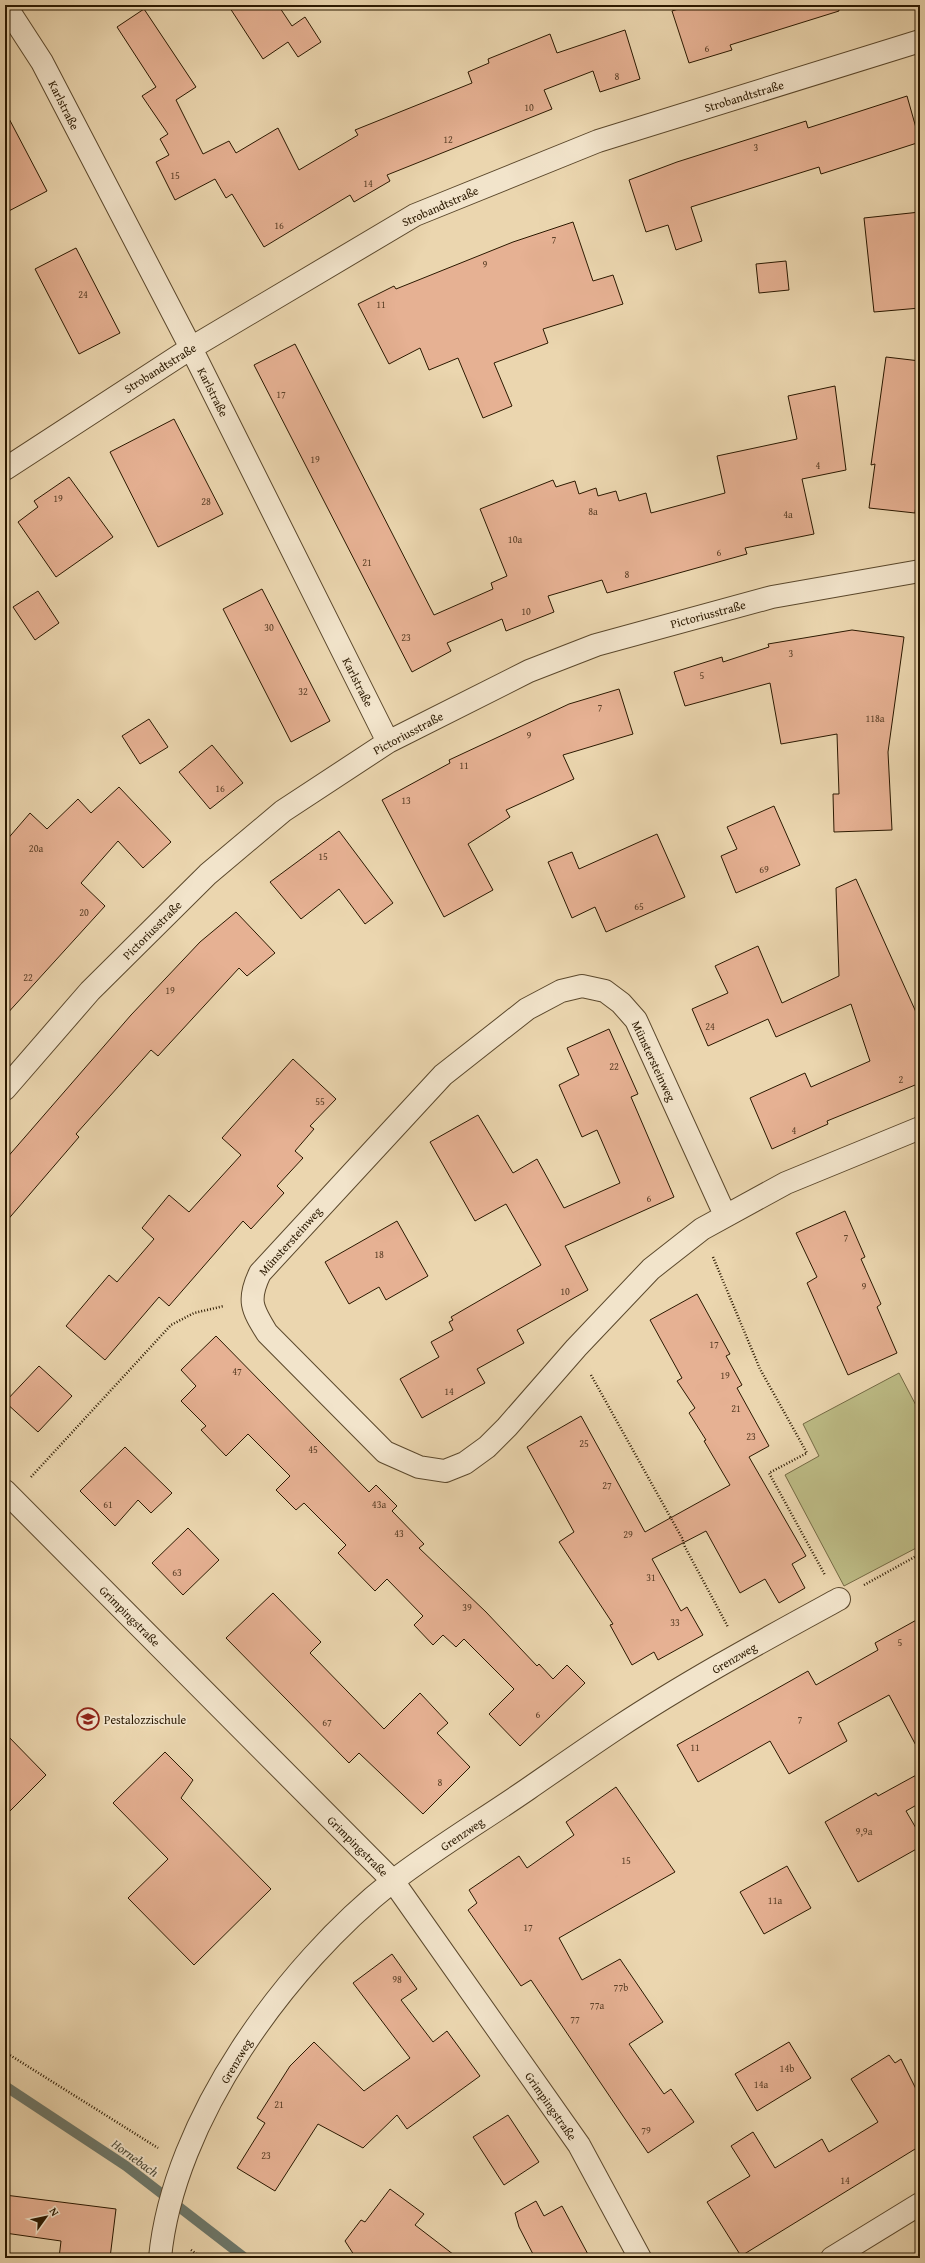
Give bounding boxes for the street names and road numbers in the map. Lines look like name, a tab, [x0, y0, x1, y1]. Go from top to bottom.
street label: Strobandtstraße	[702, 76, 786, 116]
street label: Karlstraße	[44, 77, 84, 133]
street label: Strobandtstraße	[399, 181, 481, 231]
street label: Strobandtstraße	[121, 339, 200, 397]
street label: Karlstraße	[193, 364, 233, 420]
street label: Pictoriusstraße	[668, 596, 748, 632]
street label: Karlstraße	[338, 654, 378, 710]
street label: Pictoriusstraße	[370, 707, 446, 759]
street label: Pictoriusstraße	[119, 896, 186, 963]
street label: Münstersteinweg	[628, 1018, 680, 1104]
street label: Münstersteinweg	[254, 1203, 326, 1279]
street label: Grimpingstraße	[96, 1582, 165, 1651]
street label: Grenzweg	[708, 1638, 760, 1678]
street label: Grimpingstraße	[324, 1812, 393, 1881]
street label: Grenzweg	[437, 1813, 487, 1855]
street label: Grenzweg	[216, 2035, 256, 2087]
street label: Grimpingstraße	[521, 2068, 581, 2144]

